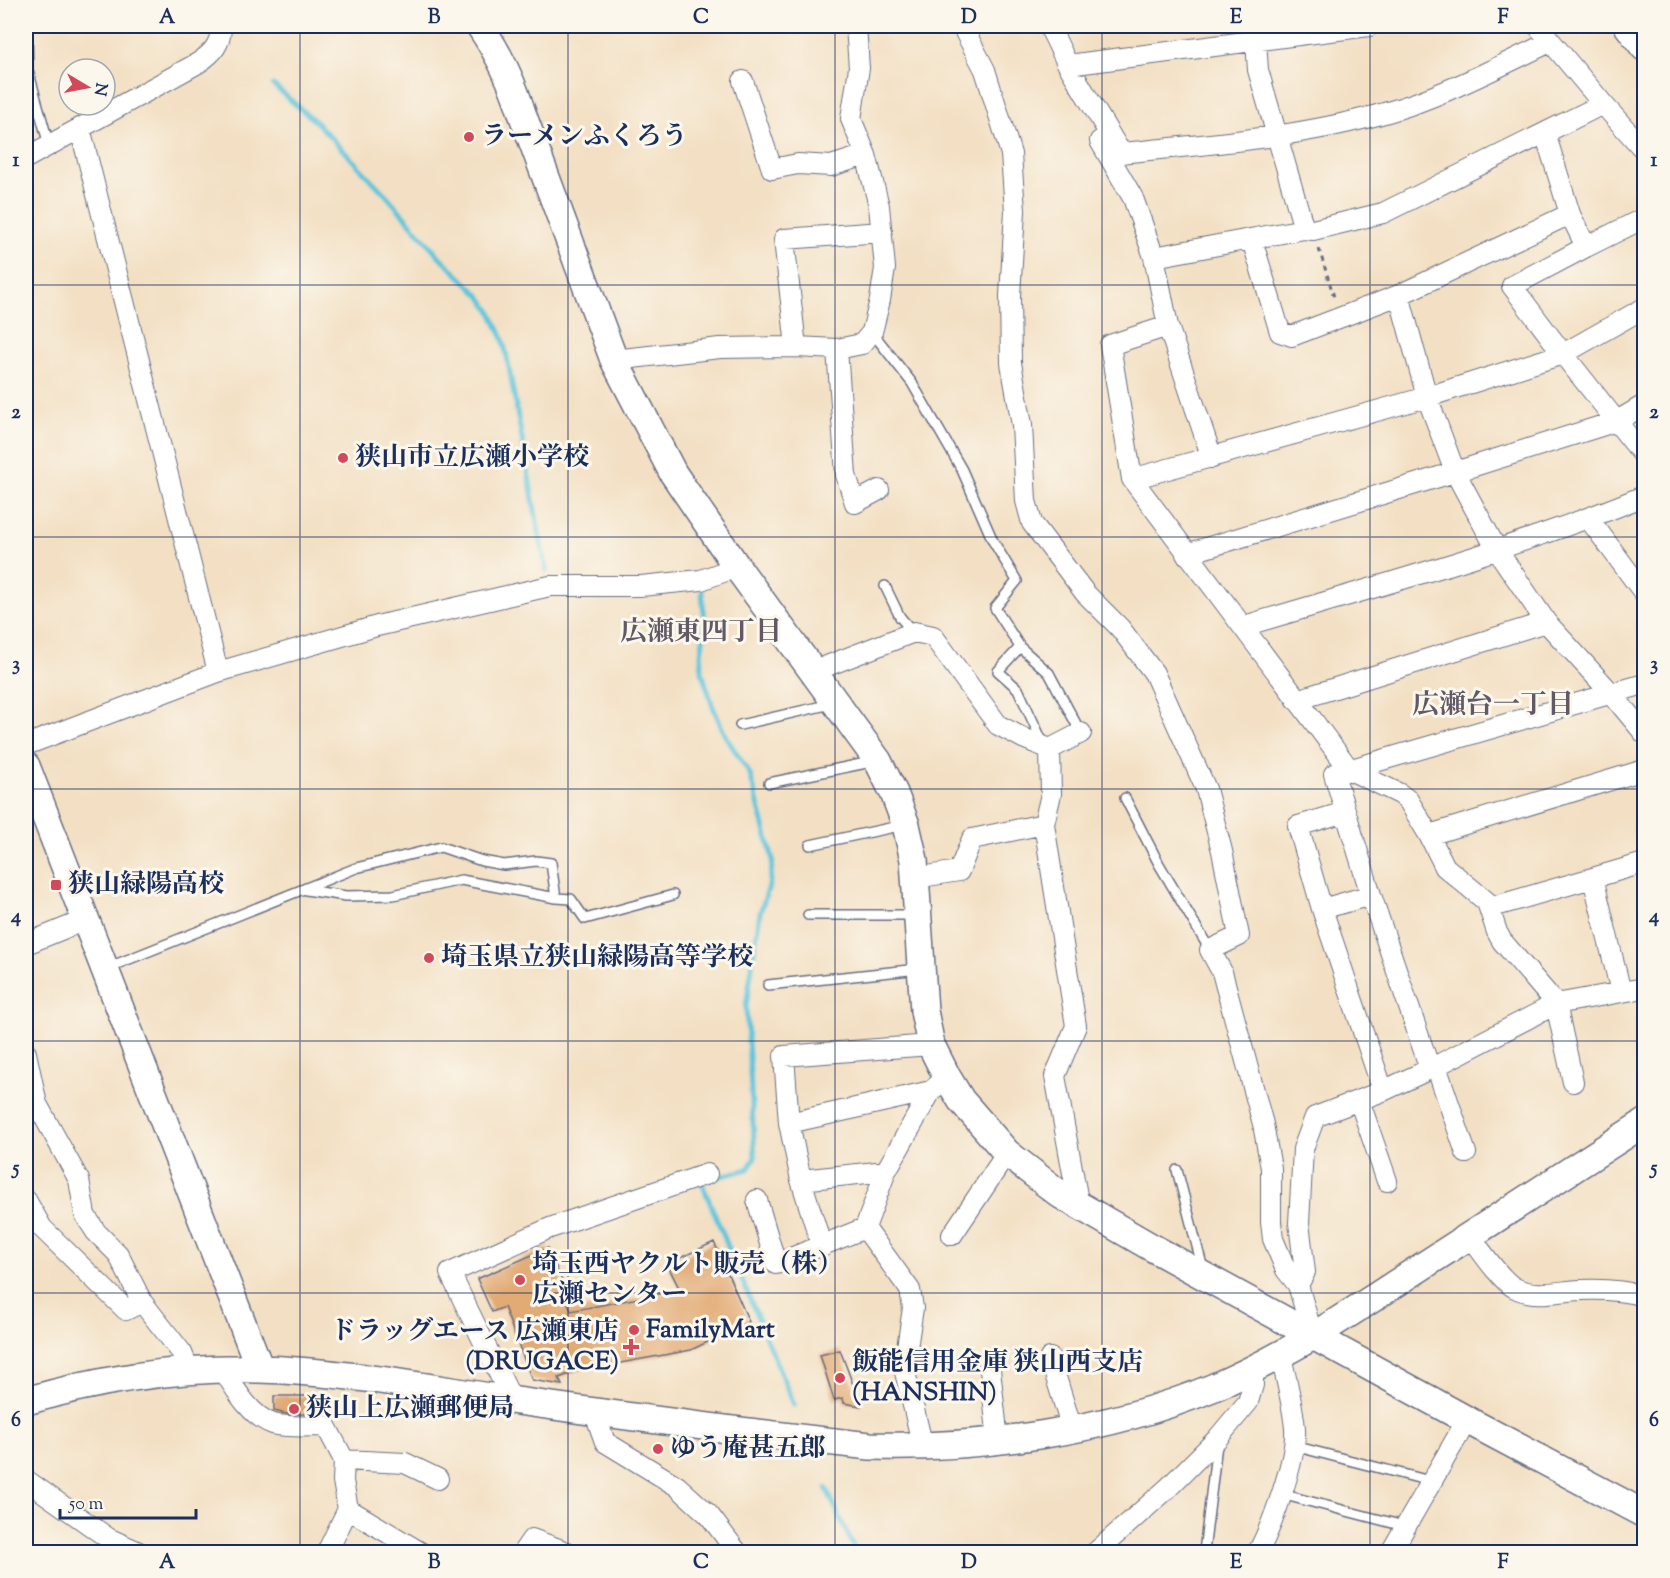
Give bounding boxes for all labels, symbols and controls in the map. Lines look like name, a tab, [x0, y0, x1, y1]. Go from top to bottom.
text: A	[159, 4, 176, 33]
text: B	[428, 4, 441, 33]
text: C	[693, 4, 709, 33]
text: D	[961, 4, 977, 33]
text: E	[1230, 4, 1243, 33]
text: F	[1497, 4, 1509, 33]
north arrow	[57, 57, 117, 117]
text: N	[87, 81, 112, 98]
place label: ラーメンふくろう	[481, 119, 688, 156]
marker: ラーメンふくろう	[462, 130, 476, 144]
text: 1	[13, 147, 20, 176]
text: 1	[1651, 147, 1658, 176]
text: 2	[11, 399, 21, 428]
text: 2	[1649, 399, 1659, 428]
place label: 狭山市立広瀬小学校	[355, 440, 589, 477]
marker: 狭山市立広瀬小学校	[336, 451, 350, 465]
district label: 広瀬東四丁目	[620, 614, 782, 653]
text: 3	[12, 651, 20, 680]
text: 3	[1650, 651, 1658, 680]
district label: 広瀬台一丁目	[1412, 687, 1574, 726]
place label: 狭山緑陽高校	[68, 867, 224, 904]
marker: 狭山緑陽高校	[49, 878, 63, 892]
text: 4	[10, 903, 21, 932]
text: 4	[1648, 903, 1659, 932]
place label: 埼玉県立狭山緑陽高等学校	[441, 940, 753, 977]
marker: 埼玉県立狭山緑陽高等学校	[422, 951, 436, 965]
text: 5	[11, 1155, 20, 1184]
text: 5	[1649, 1155, 1658, 1184]
place label: 埼玉西ヤクルト販売（株） 広瀬センター	[532, 1247, 843, 1314]
marker: 埼玉西ヤクルト販売（株） 広瀬センター	[513, 1273, 527, 1287]
place label: FamilyMart	[646, 1312, 775, 1349]
place label: ドラッグエース 広瀬東店 (DRUGACE)	[330, 1314, 619, 1381]
marker: FamilyMart	[627, 1323, 641, 1337]
marker: ドラッグエース 広瀬東店 (DRUGACE)	[624, 1340, 638, 1354]
place label: 飯能信用金庫 狭山西支店 (HANSHIN)	[852, 1345, 1144, 1412]
marker: 飯能信用金庫 狭山西支店 (HANSHIN)	[833, 1371, 847, 1385]
place label: 狭山上広瀬郵便局	[306, 1391, 514, 1428]
marker: 狭山上広瀬郵便局	[287, 1402, 301, 1416]
text: 6	[11, 1407, 21, 1436]
text: 6	[1649, 1407, 1659, 1436]
place label: ゆう庵甚五郎	[670, 1431, 826, 1468]
marker: ゆう庵甚五郎	[651, 1442, 665, 1456]
scale bar	[60, 1482, 196, 1520]
text: 50 m	[68, 1492, 104, 1518]
text: A	[159, 1549, 176, 1578]
text: B	[428, 1549, 441, 1578]
text: C	[693, 1549, 709, 1578]
text: D	[961, 1549, 977, 1578]
text: E	[1230, 1549, 1243, 1578]
text: F	[1497, 1549, 1509, 1578]

